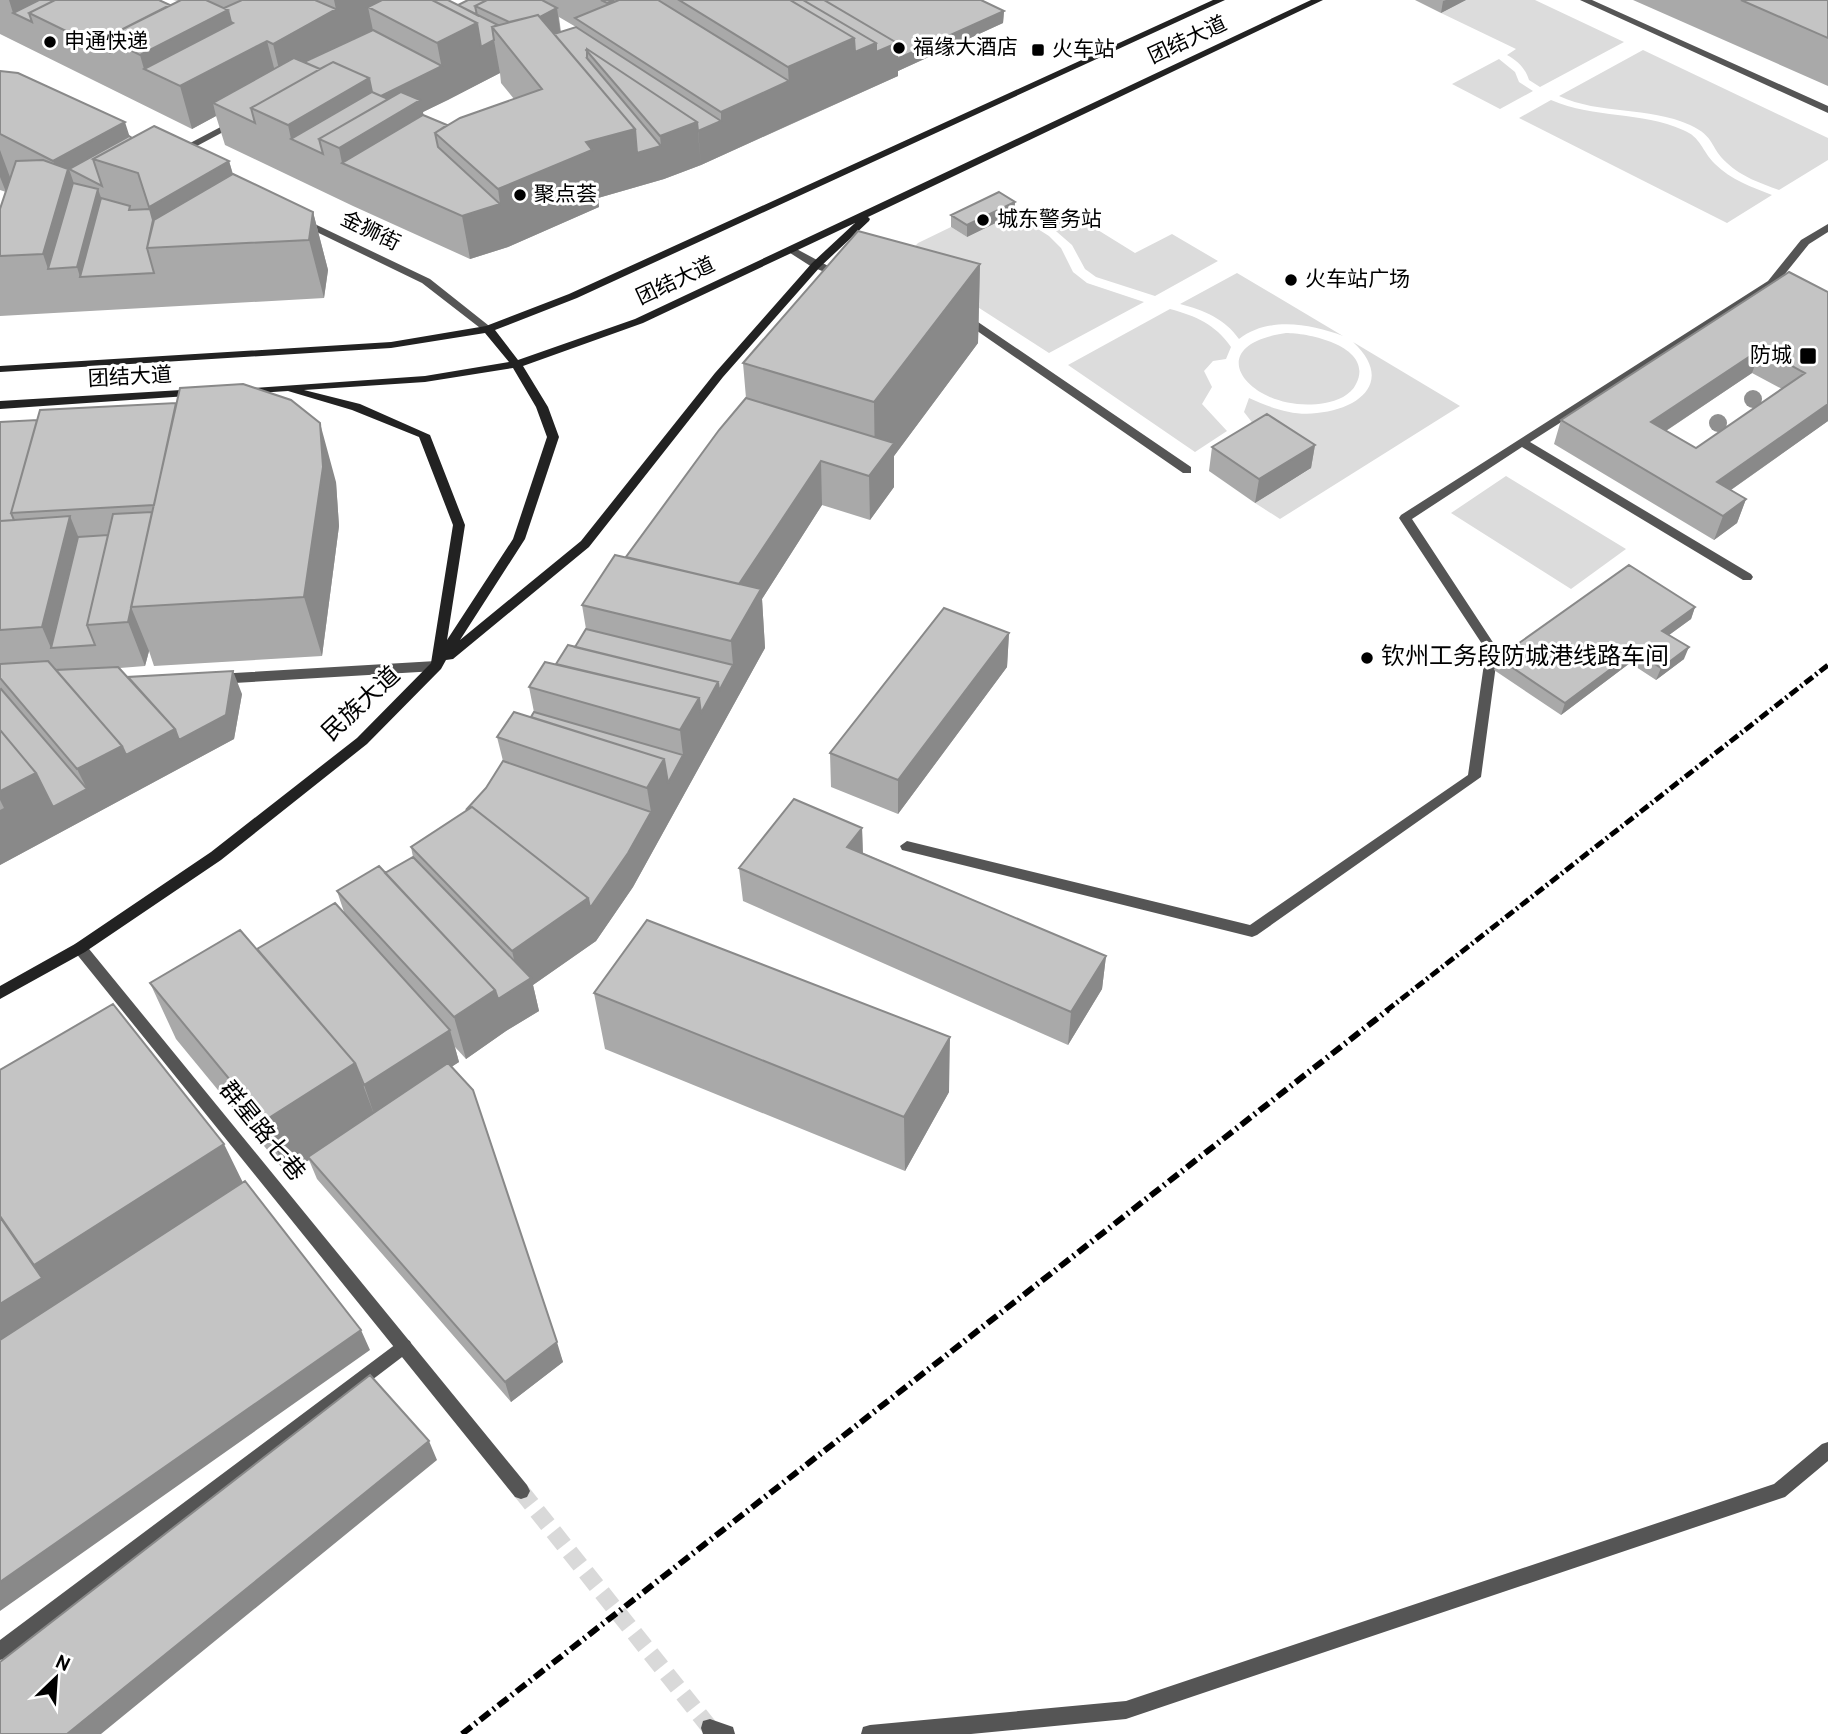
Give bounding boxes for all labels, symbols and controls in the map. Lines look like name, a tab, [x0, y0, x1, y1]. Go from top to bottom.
street label: 团结大道	[1144, 11, 1232, 71]
place label: 申通快递	[64, 29, 148, 56]
marker: 申通快递	[42, 34, 58, 50]
place label: 福缘大酒店	[913, 35, 1018, 62]
place label: 火车站	[1052, 37, 1115, 64]
marker: 福缘大酒店	[891, 40, 907, 56]
marker: 火车站	[1030, 42, 1046, 58]
place label: 聚点荟	[534, 182, 597, 209]
marker: 聚点荟	[512, 187, 528, 203]
street label: 金狮街	[336, 206, 404, 258]
place label: 城东警务站	[997, 207, 1102, 234]
marker: 城东警务站	[975, 212, 991, 228]
street label: 团结大道	[632, 252, 720, 312]
place label: 火车站广场	[1305, 267, 1410, 294]
marker: 火车站广场	[1283, 272, 1299, 288]
place label: 防城	[1750, 343, 1792, 370]
marker: 防城	[1798, 346, 1818, 366]
street label: 团结大道	[87, 362, 173, 394]
place label: 钦州工务段防城港线路车间	[1381, 643, 1669, 673]
marker: 钦州工务段防城港线路车间	[1359, 650, 1375, 666]
street label: 民族大道	[317, 661, 407, 749]
street label: 群星路七巷	[212, 1076, 310, 1188]
north arrow	[21, 1643, 91, 1713]
text: N	[51, 1651, 74, 1678]

